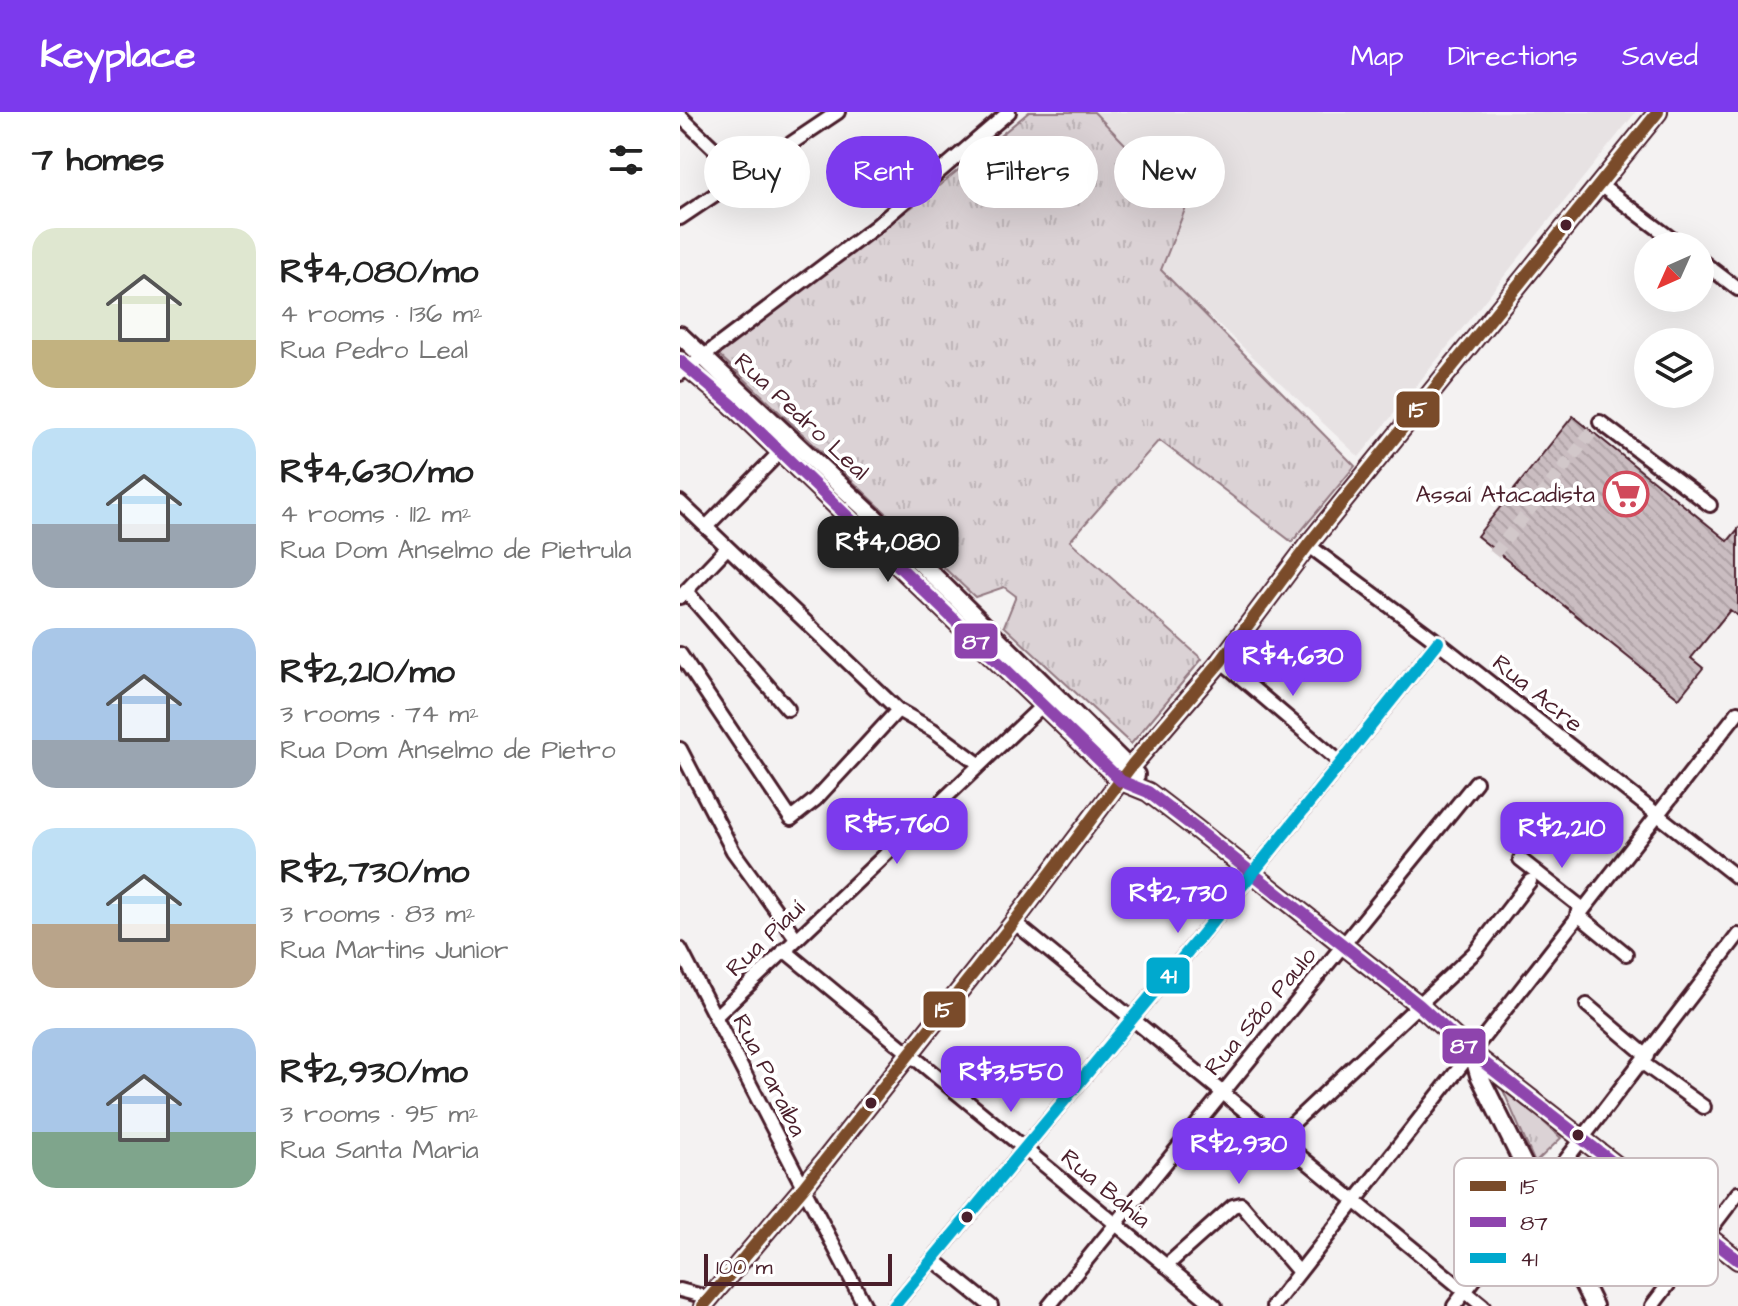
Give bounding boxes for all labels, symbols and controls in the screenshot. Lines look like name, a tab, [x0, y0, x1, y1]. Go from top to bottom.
text: Keyplace	[40, 30, 196, 82]
text: Map	[1351, 37, 1404, 76]
text: Directions	[1448, 37, 1578, 76]
text: Saved	[1622, 37, 1698, 76]
text: 7 homes	[32, 136, 164, 184]
chip: Buy	[704, 136, 810, 208]
chip: Rent	[826, 136, 942, 208]
chip: Filters	[958, 136, 1098, 208]
chip: New	[1114, 136, 1225, 208]
icon: filters	[604, 138, 648, 182]
unlabelled marker	[1558, 217, 1574, 233]
north arrow	[1634, 232, 1714, 312]
map controls	[1634, 232, 1714, 408]
text: R$4,080/mo	[280, 248, 478, 296]
icon: home	[96, 260, 192, 356]
text: 4 rooms · 136 m²	[280, 296, 483, 332]
button: layers	[1634, 328, 1714, 408]
text: Rua Pedro Leal	[280, 332, 468, 368]
street label: Rua Pedro Leal	[726, 345, 876, 488]
line badge: 15	[1395, 390, 1441, 429]
text: 15	[1409, 395, 1428, 426]
text: R$4,630/mo	[280, 448, 473, 496]
icon: home	[96, 460, 192, 556]
supermarket icon: Assaí Atacadista	[1602, 470, 1650, 518]
place label: Assaí Atacadista	[1415, 478, 1595, 512]
text: 4 rooms · 112 m²	[280, 496, 471, 532]
pin: R$4,080	[814, 516, 962, 584]
text: R$4,080	[836, 524, 941, 560]
text: Rua Dom Anselmo de Pietrula	[280, 532, 631, 568]
line badge: 87	[953, 622, 999, 660]
text: 87	[962, 627, 990, 658]
pin: R$4,630	[1219, 630, 1367, 698]
text: R$4,630	[1242, 638, 1344, 674]
street label: Rua Acre	[1485, 647, 1590, 741]
text: R$2,210/mo	[280, 648, 455, 696]
icon: home	[96, 660, 192, 756]
text: 3 rooms · 74 m²	[280, 696, 479, 732]
text: Rua Dom Anselmo de Pietro	[280, 732, 616, 768]
pin: R$5,760	[823, 798, 971, 866]
pin: R$2,210	[1488, 802, 1636, 870]
text: R$5,760	[845, 806, 949, 842]
text: R$2,210	[1518, 810, 1606, 846]
text: R$2,730/mo	[280, 848, 469, 896]
icon: home	[96, 860, 192, 956]
pin: R$2,730	[1104, 867, 1252, 935]
text: R$2,730	[1129, 875, 1227, 911]
street label: Rua Piauí	[719, 892, 813, 985]
text: 3 rooms · 83 m²	[280, 896, 475, 932]
text: Rua Martins Junior	[280, 932, 508, 968]
street label: Rua São Paulo	[1197, 939, 1325, 1083]
line badge: 41	[1145, 956, 1191, 995]
text: 41	[1159, 961, 1177, 992]
line badge: 15	[922, 990, 967, 1029]
text: 15	[935, 995, 954, 1026]
street label: Rua Paraíba	[724, 1008, 815, 1143]
line badge: 87	[1441, 1027, 1487, 1065]
text: 87	[1450, 1031, 1478, 1062]
pin: R$3,550	[937, 1046, 1085, 1114]
text: R$2,930/mo	[280, 1048, 468, 1096]
text: R$3,550	[959, 1054, 1063, 1090]
icon: home	[96, 1060, 192, 1156]
unlabelled marker	[863, 1095, 879, 1111]
text: 3 rooms · 95 m²	[280, 1096, 479, 1132]
pin: R$2,930	[1165, 1118, 1313, 1186]
text: R$2,930	[1191, 1126, 1287, 1162]
unlabelled marker	[1570, 1127, 1586, 1143]
text: Rua Santa Maria	[280, 1132, 479, 1168]
street label: Rua Bahia	[1053, 1141, 1158, 1237]
legend	[1454, 1158, 1718, 1286]
text: 15	[1520, 1172, 1539, 1203]
text: 87	[1520, 1208, 1548, 1239]
unlabelled marker	[959, 1209, 975, 1225]
text: 41	[1520, 1244, 1538, 1275]
scale bar	[704, 1250, 892, 1286]
text: 100 m	[716, 1252, 773, 1283]

